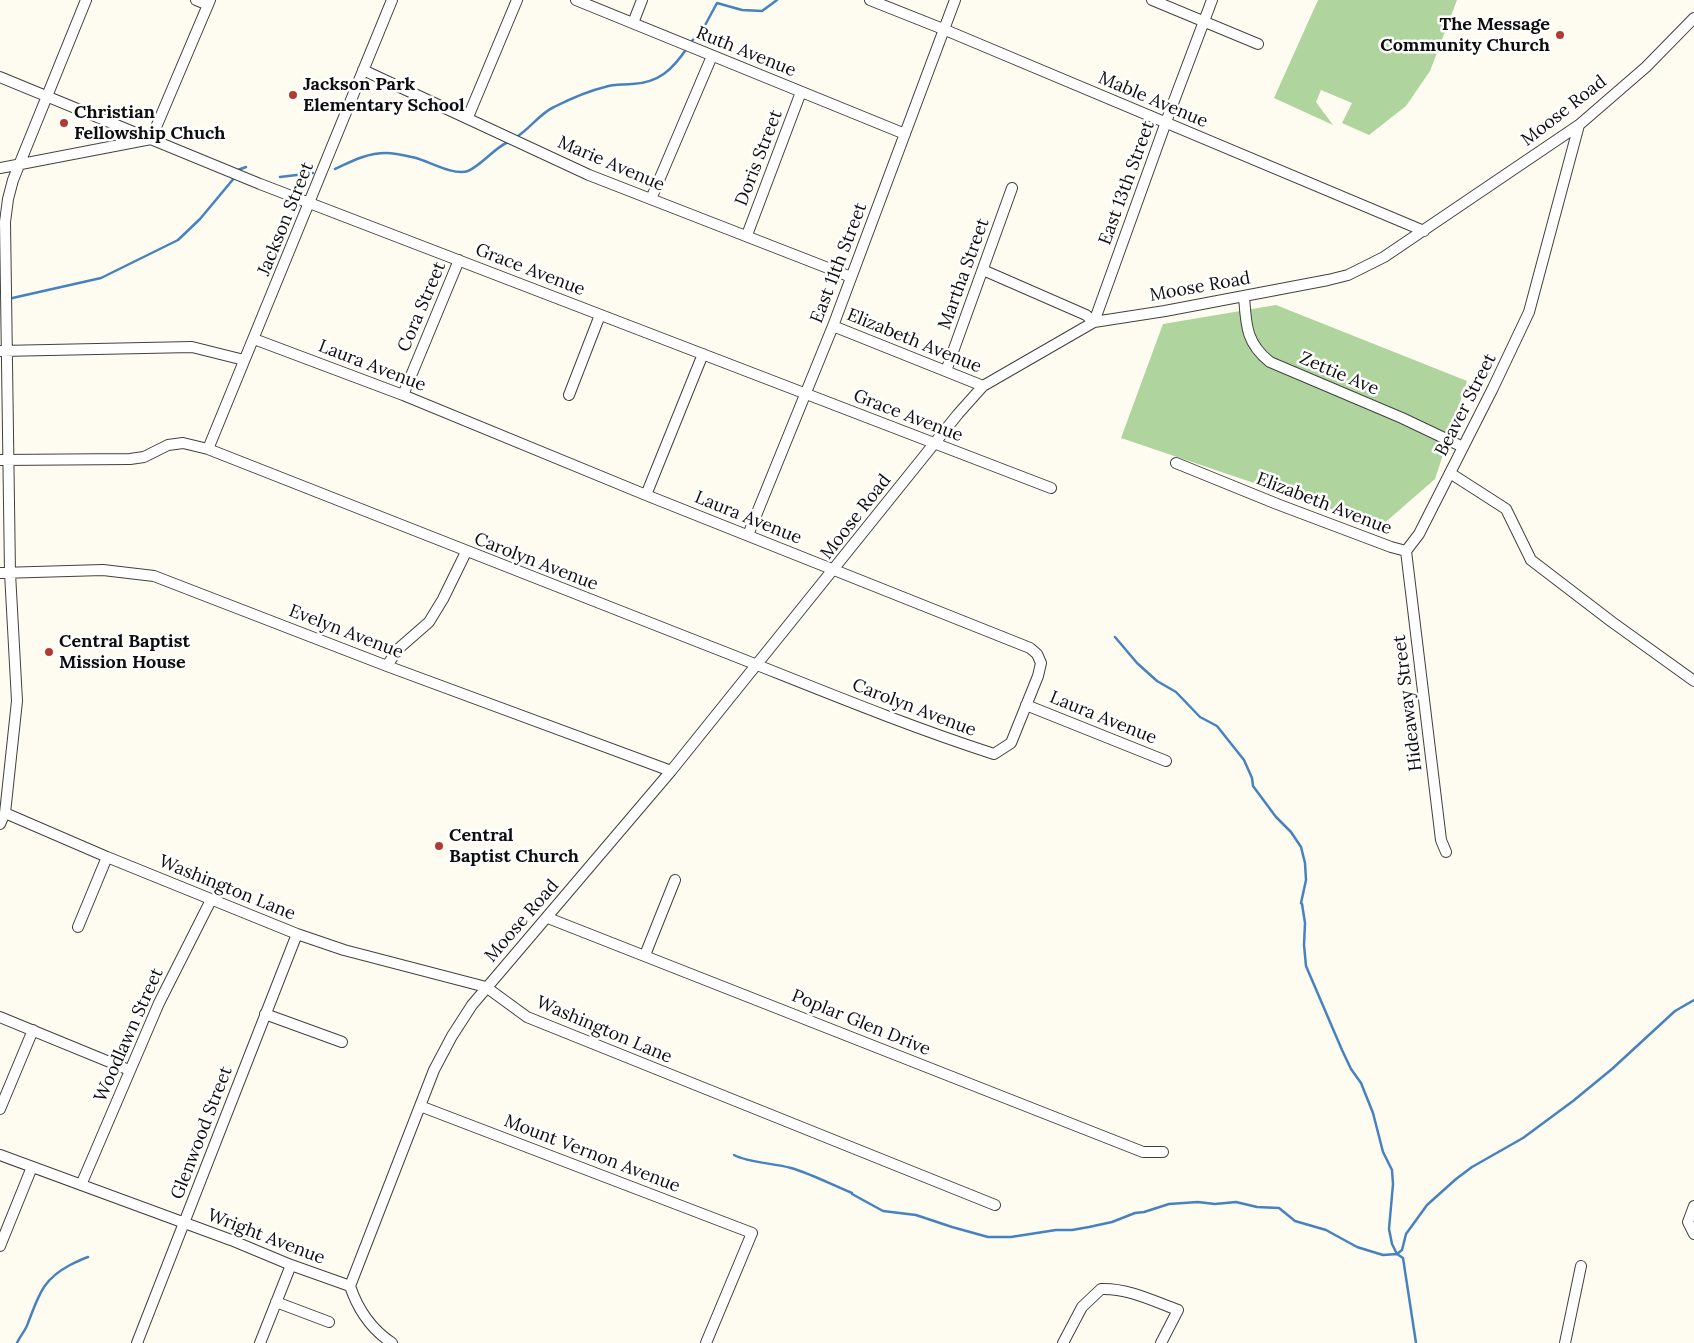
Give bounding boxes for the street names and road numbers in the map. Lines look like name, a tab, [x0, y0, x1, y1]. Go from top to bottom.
street label: Ruth Avenue	[693, 22, 799, 82]
street label: Mable Avenue	[1095, 67, 1211, 133]
street label: Moose Road	[1517, 71, 1611, 151]
street label: Doris Street	[731, 107, 787, 209]
street label: East 13th Street	[1095, 118, 1159, 248]
street label: Marie Avenue	[554, 132, 668, 196]
street label: Jackson Street	[253, 159, 319, 279]
street label: East 11th Street	[806, 200, 872, 326]
street label: Martha Street	[934, 216, 994, 332]
street label: Grace Avenue	[472, 239, 588, 301]
street label: Cora Street	[393, 259, 451, 355]
street label: Moose Road	[1148, 268, 1252, 306]
street label: Elizabeth Avenue	[844, 304, 984, 378]
street label: Laura Avenue	[315, 336, 429, 396]
street label: Zettie Ave	[1296, 348, 1382, 400]
street label: Beaver Street	[1431, 350, 1501, 460]
street label: Grace Avenue	[850, 385, 966, 447]
street label: Elizabeth Avenue	[1253, 468, 1395, 540]
street label: Moose Road	[816, 470, 896, 564]
street label: Laura Avenue	[691, 487, 805, 549]
street label: Carolyn Avenue	[471, 528, 601, 596]
street label: Evelyn Avenue	[286, 600, 406, 664]
street label: Hideaway Street	[1389, 634, 1427, 772]
street label: Carolyn Avenue	[849, 674, 979, 742]
street label: Laura Avenue	[1046, 687, 1160, 749]
street label: Washington Lane	[156, 851, 298, 925]
street label: Moose Road	[480, 875, 564, 967]
street label: Woodlawn Street	[90, 965, 168, 1105]
street label: Poplar Glen Drive	[788, 985, 934, 1061]
street label: Washington Lane	[533, 992, 675, 1068]
street label: Glenwood Street	[167, 1063, 237, 1203]
street label: Mount Vernon Avenue	[501, 1110, 683, 1198]
street label: Wright Avenue	[204, 1205, 328, 1269]

